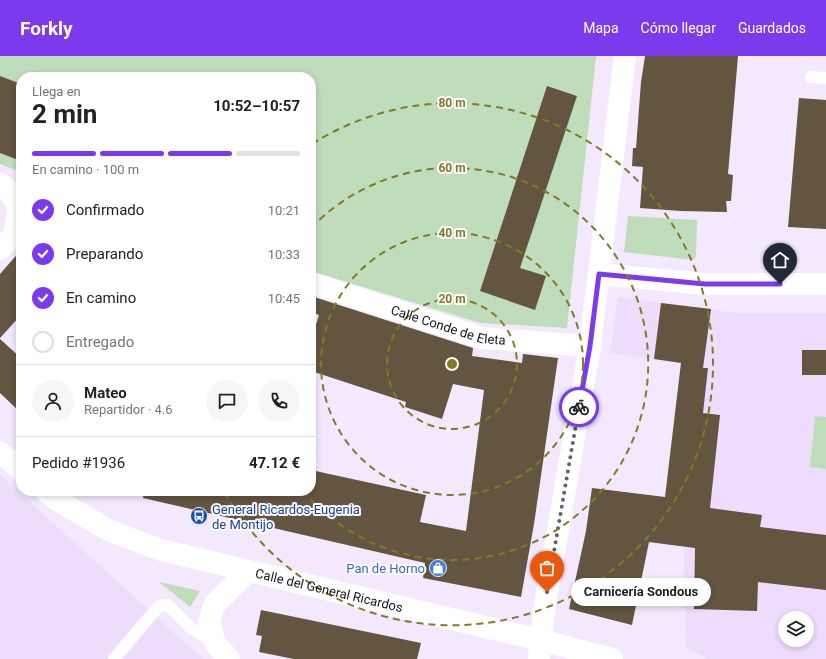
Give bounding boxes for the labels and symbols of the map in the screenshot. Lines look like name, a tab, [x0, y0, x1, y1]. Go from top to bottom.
text: 80 m	[438, 96, 466, 110]
text: 60 m	[438, 161, 466, 175]
text: 40 m	[438, 226, 466, 240]
pin	[763, 243, 797, 284]
text: 20 m	[438, 292, 466, 306]
street label: Calle Conde de Eleta	[389, 302, 506, 347]
centre of rings	[445, 357, 459, 371]
courier	[559, 387, 599, 427]
place label: General Ricardos-Eugenia de Montijo	[212, 502, 360, 532]
bus stop icon: General Ricardos-Eugenia de Montijo	[189, 506, 209, 526]
pin	[530, 551, 564, 592]
shop icon: Pan de Horno	[428, 558, 448, 578]
place label: Pan de Horno	[346, 561, 425, 576]
street label: Calle del General Ricardos	[254, 565, 405, 615]
callout: Carnicería Sondous	[571, 578, 711, 606]

